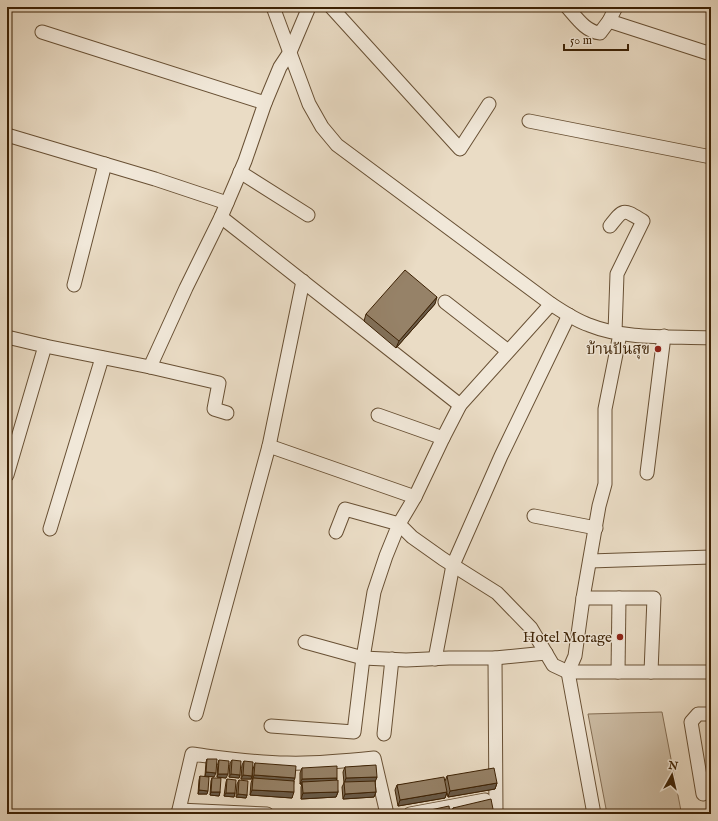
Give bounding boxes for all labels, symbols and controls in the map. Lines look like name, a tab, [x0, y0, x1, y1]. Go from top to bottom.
scale bar	[564, 26, 628, 52]
text: 50 m	[570, 33, 592, 48]
place label: บ้านปันสุข	[586, 340, 650, 360]
marker: บ้านปันสุข	[653, 344, 663, 354]
place label: Hotel Morage	[523, 628, 612, 647]
marker: Hotel Morage	[615, 632, 625, 642]
north arrow	[652, 755, 692, 795]
text: N	[667, 758, 679, 774]

